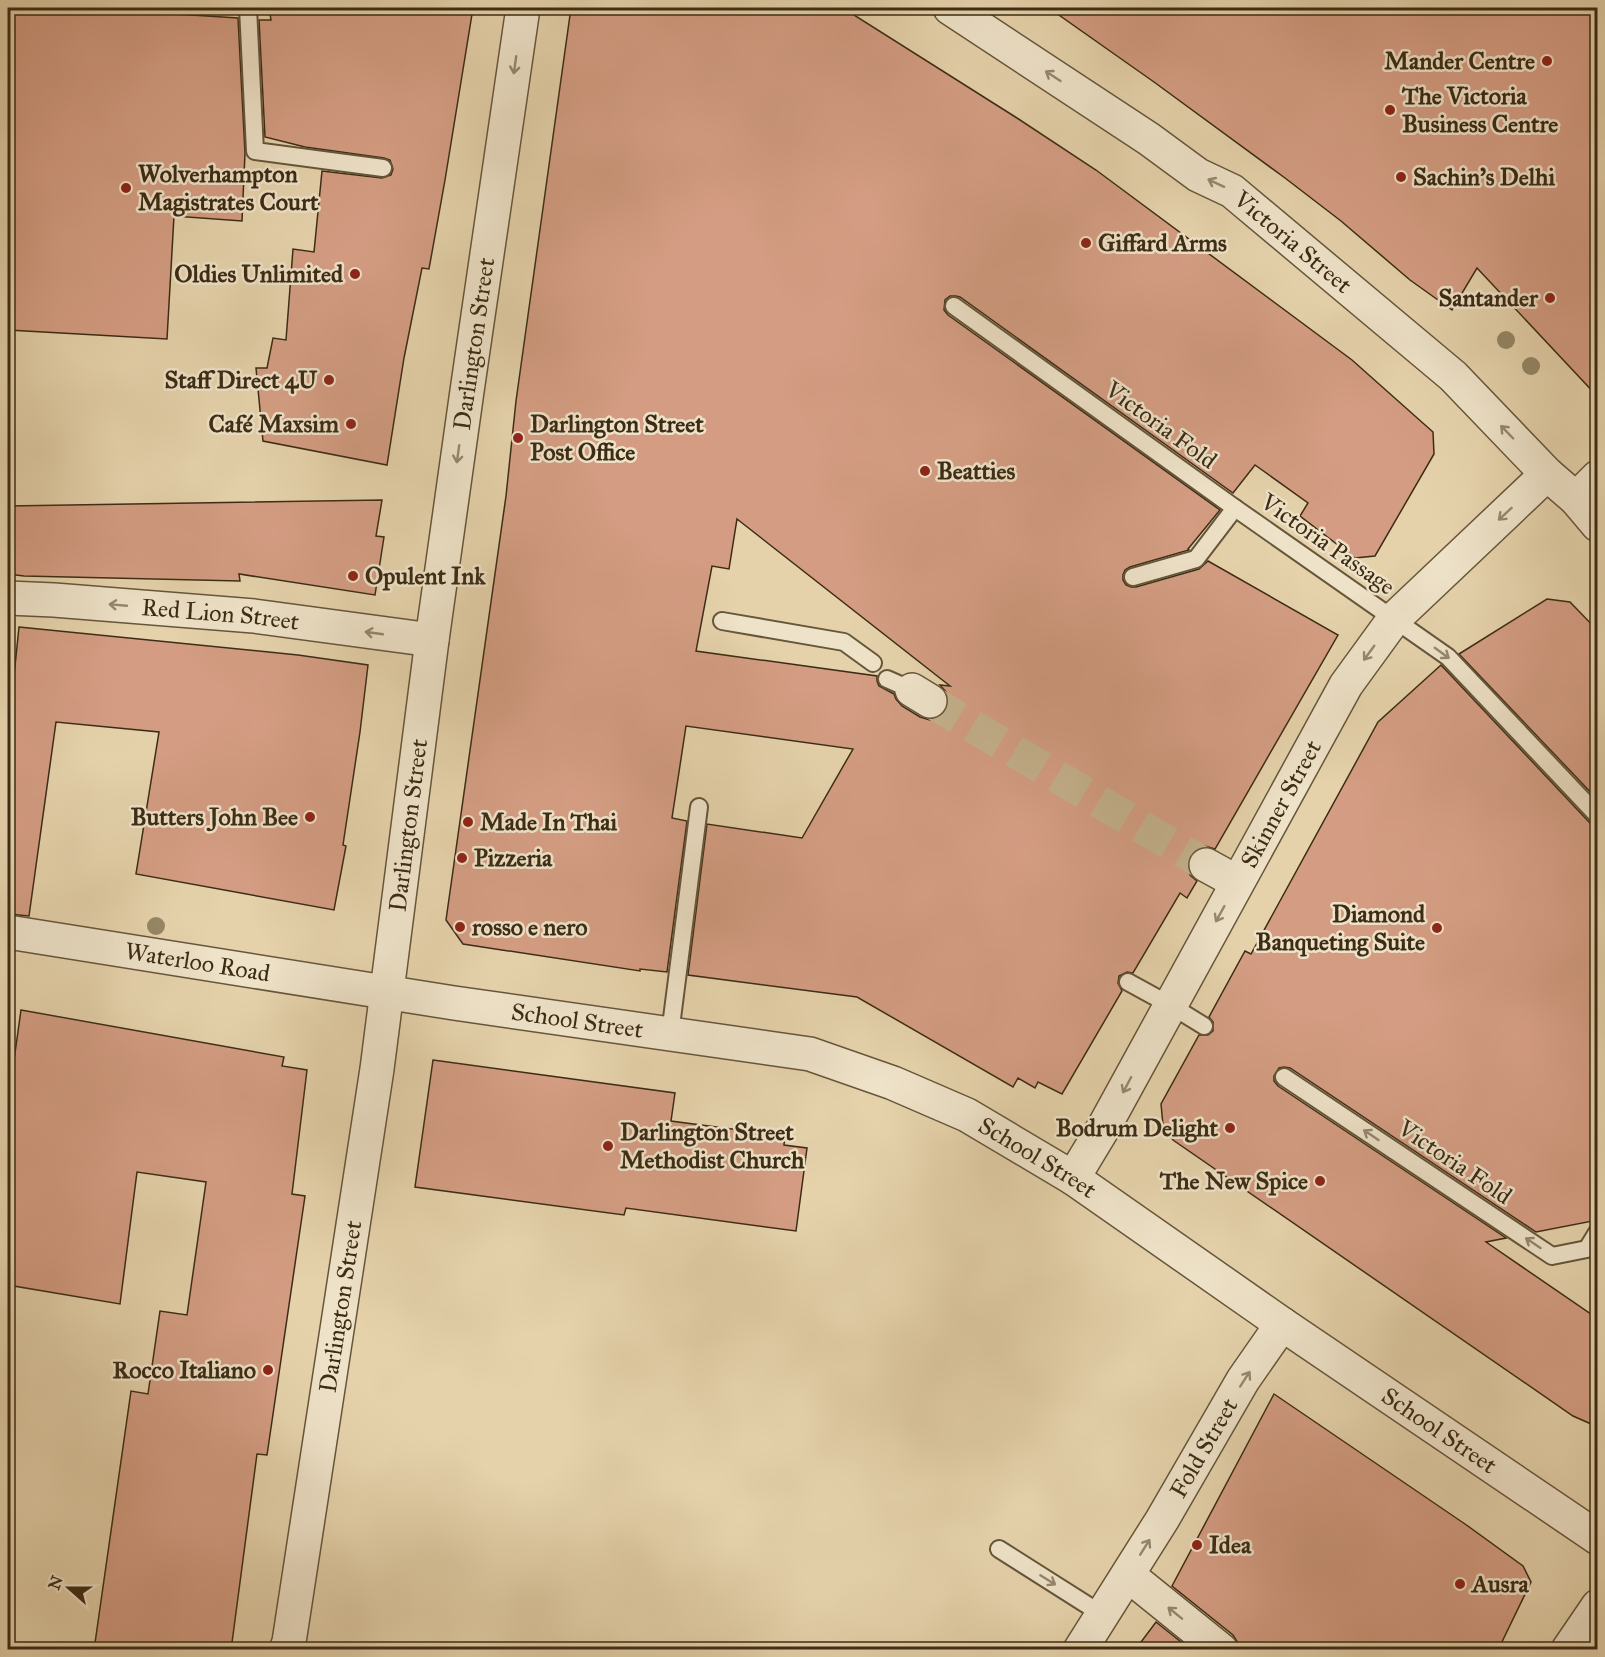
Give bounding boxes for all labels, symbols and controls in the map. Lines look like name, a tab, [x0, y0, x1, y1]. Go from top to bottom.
place label: Mander Centre	[1384, 46, 1535, 76]
marker: Mander Centre	[1540, 54, 1554, 68]
one-way arrow	[509, 55, 520, 75]
one-way arrow	[1046, 70, 1062, 82]
place label: The Victoria Business Centre	[1401, 81, 1558, 139]
marker: The Victoria Business Centre	[1383, 103, 1397, 117]
place label: Wolverhampton Magistrates Court	[138, 159, 319, 217]
place label: Sachin's Delhi	[1413, 162, 1555, 192]
marker: Sachin's Delhi	[1394, 170, 1408, 184]
one-way arrow	[1207, 177, 1225, 189]
marker: Wolverhampton Magistrates Court	[119, 181, 133, 195]
street label: Victoria Street	[1227, 183, 1358, 300]
place label: Giffard Arms	[1098, 228, 1227, 258]
marker: Giffard Arms	[1079, 236, 1093, 250]
street label: Darlington Street	[447, 255, 501, 432]
place label: Oldies Unlimited	[174, 259, 344, 289]
marker: Oldies Unlimited	[348, 267, 362, 281]
place label: Santander	[1439, 283, 1539, 313]
marker: Santander	[1543, 291, 1557, 305]
place label: Staff Direct 4U	[165, 365, 318, 395]
marker: Staff Direct 4U	[322, 373, 336, 387]
street label: Victoria Fold	[1099, 374, 1223, 476]
place label: Café Maxsim	[208, 409, 340, 439]
place label: Darlington Street Post Office	[530, 409, 704, 467]
marker: Café Maxsim	[344, 417, 358, 431]
one-way arrow	[1500, 425, 1514, 440]
marker: Darlington Street Post Office	[511, 431, 525, 445]
one-way arrow	[453, 444, 464, 464]
place label: Beatties	[937, 456, 1015, 486]
marker: Beatties	[918, 464, 932, 478]
street label: Victoria Passage	[1254, 486, 1401, 601]
one-way arrow	[1497, 507, 1512, 522]
place label: Opulent Ink	[365, 561, 486, 591]
marker: Opulent Ink	[346, 569, 360, 583]
street label: Red Lion Street	[140, 592, 302, 637]
one-way arrow	[108, 599, 128, 610]
one-way arrow	[365, 627, 385, 638]
one-way arrow	[1363, 645, 1375, 661]
one-way arrow	[1433, 647, 1449, 659]
street label: Skinner Street	[1234, 734, 1328, 873]
street label: Darlington Street	[382, 737, 434, 913]
place label: Butters John Bee	[131, 802, 298, 832]
place label: Made In Thai	[480, 807, 617, 837]
marker: Butters John Bee	[303, 810, 317, 824]
marker: Made In Thai	[461, 815, 475, 829]
place label: Pizzeria	[474, 843, 553, 873]
marker: Pizzeria	[455, 851, 469, 865]
place label: Diamond Banqueting Suite	[1256, 899, 1426, 957]
one-way arrow	[1214, 904, 1225, 922]
place label: rosso e nero	[471, 912, 587, 942]
marker: rosso e nero	[453, 920, 467, 934]
marker: Diamond Banqueting Suite	[1430, 921, 1444, 935]
street label: Waterloo Road	[123, 936, 272, 989]
street label: School Street	[509, 996, 646, 1045]
one-way arrow	[1121, 1076, 1133, 1093]
street label: School Street	[973, 1110, 1103, 1205]
street label: Victoria Fold	[1392, 1112, 1518, 1211]
place label: Bodrum Delight	[1056, 1113, 1219, 1143]
place label: Darlington Street Methodist Church	[620, 1117, 805, 1175]
marker: Bodrum Delight	[1223, 1121, 1237, 1135]
one-way arrow	[1363, 1129, 1379, 1141]
marker: Darlington Street Methodist Church	[601, 1139, 615, 1153]
place label: The New Spice	[1159, 1166, 1308, 1196]
marker: The New Spice	[1313, 1174, 1327, 1188]
street label: Darlington Street	[313, 1218, 369, 1395]
one-way arrow	[1525, 1237, 1542, 1249]
place label: Rocco Italiano	[112, 1355, 256, 1385]
marker: Rocco Italiano	[261, 1363, 275, 1377]
one-way arrow	[1239, 1371, 1251, 1388]
street label: School Street	[1376, 1381, 1503, 1480]
street label: Fold Street	[1163, 1392, 1245, 1503]
place label: Idea	[1209, 1530, 1252, 1560]
marker: Idea	[1190, 1538, 1204, 1552]
one-way arrow	[1140, 1539, 1152, 1556]
north arrow	[39, 1558, 99, 1618]
place label: Ausra	[1470, 1569, 1529, 1599]
text: N	[44, 1573, 67, 1593]
one-way arrow	[1039, 1574, 1056, 1586]
marker: Ausra	[1453, 1577, 1467, 1591]
one-way arrow	[1167, 1606, 1183, 1619]

